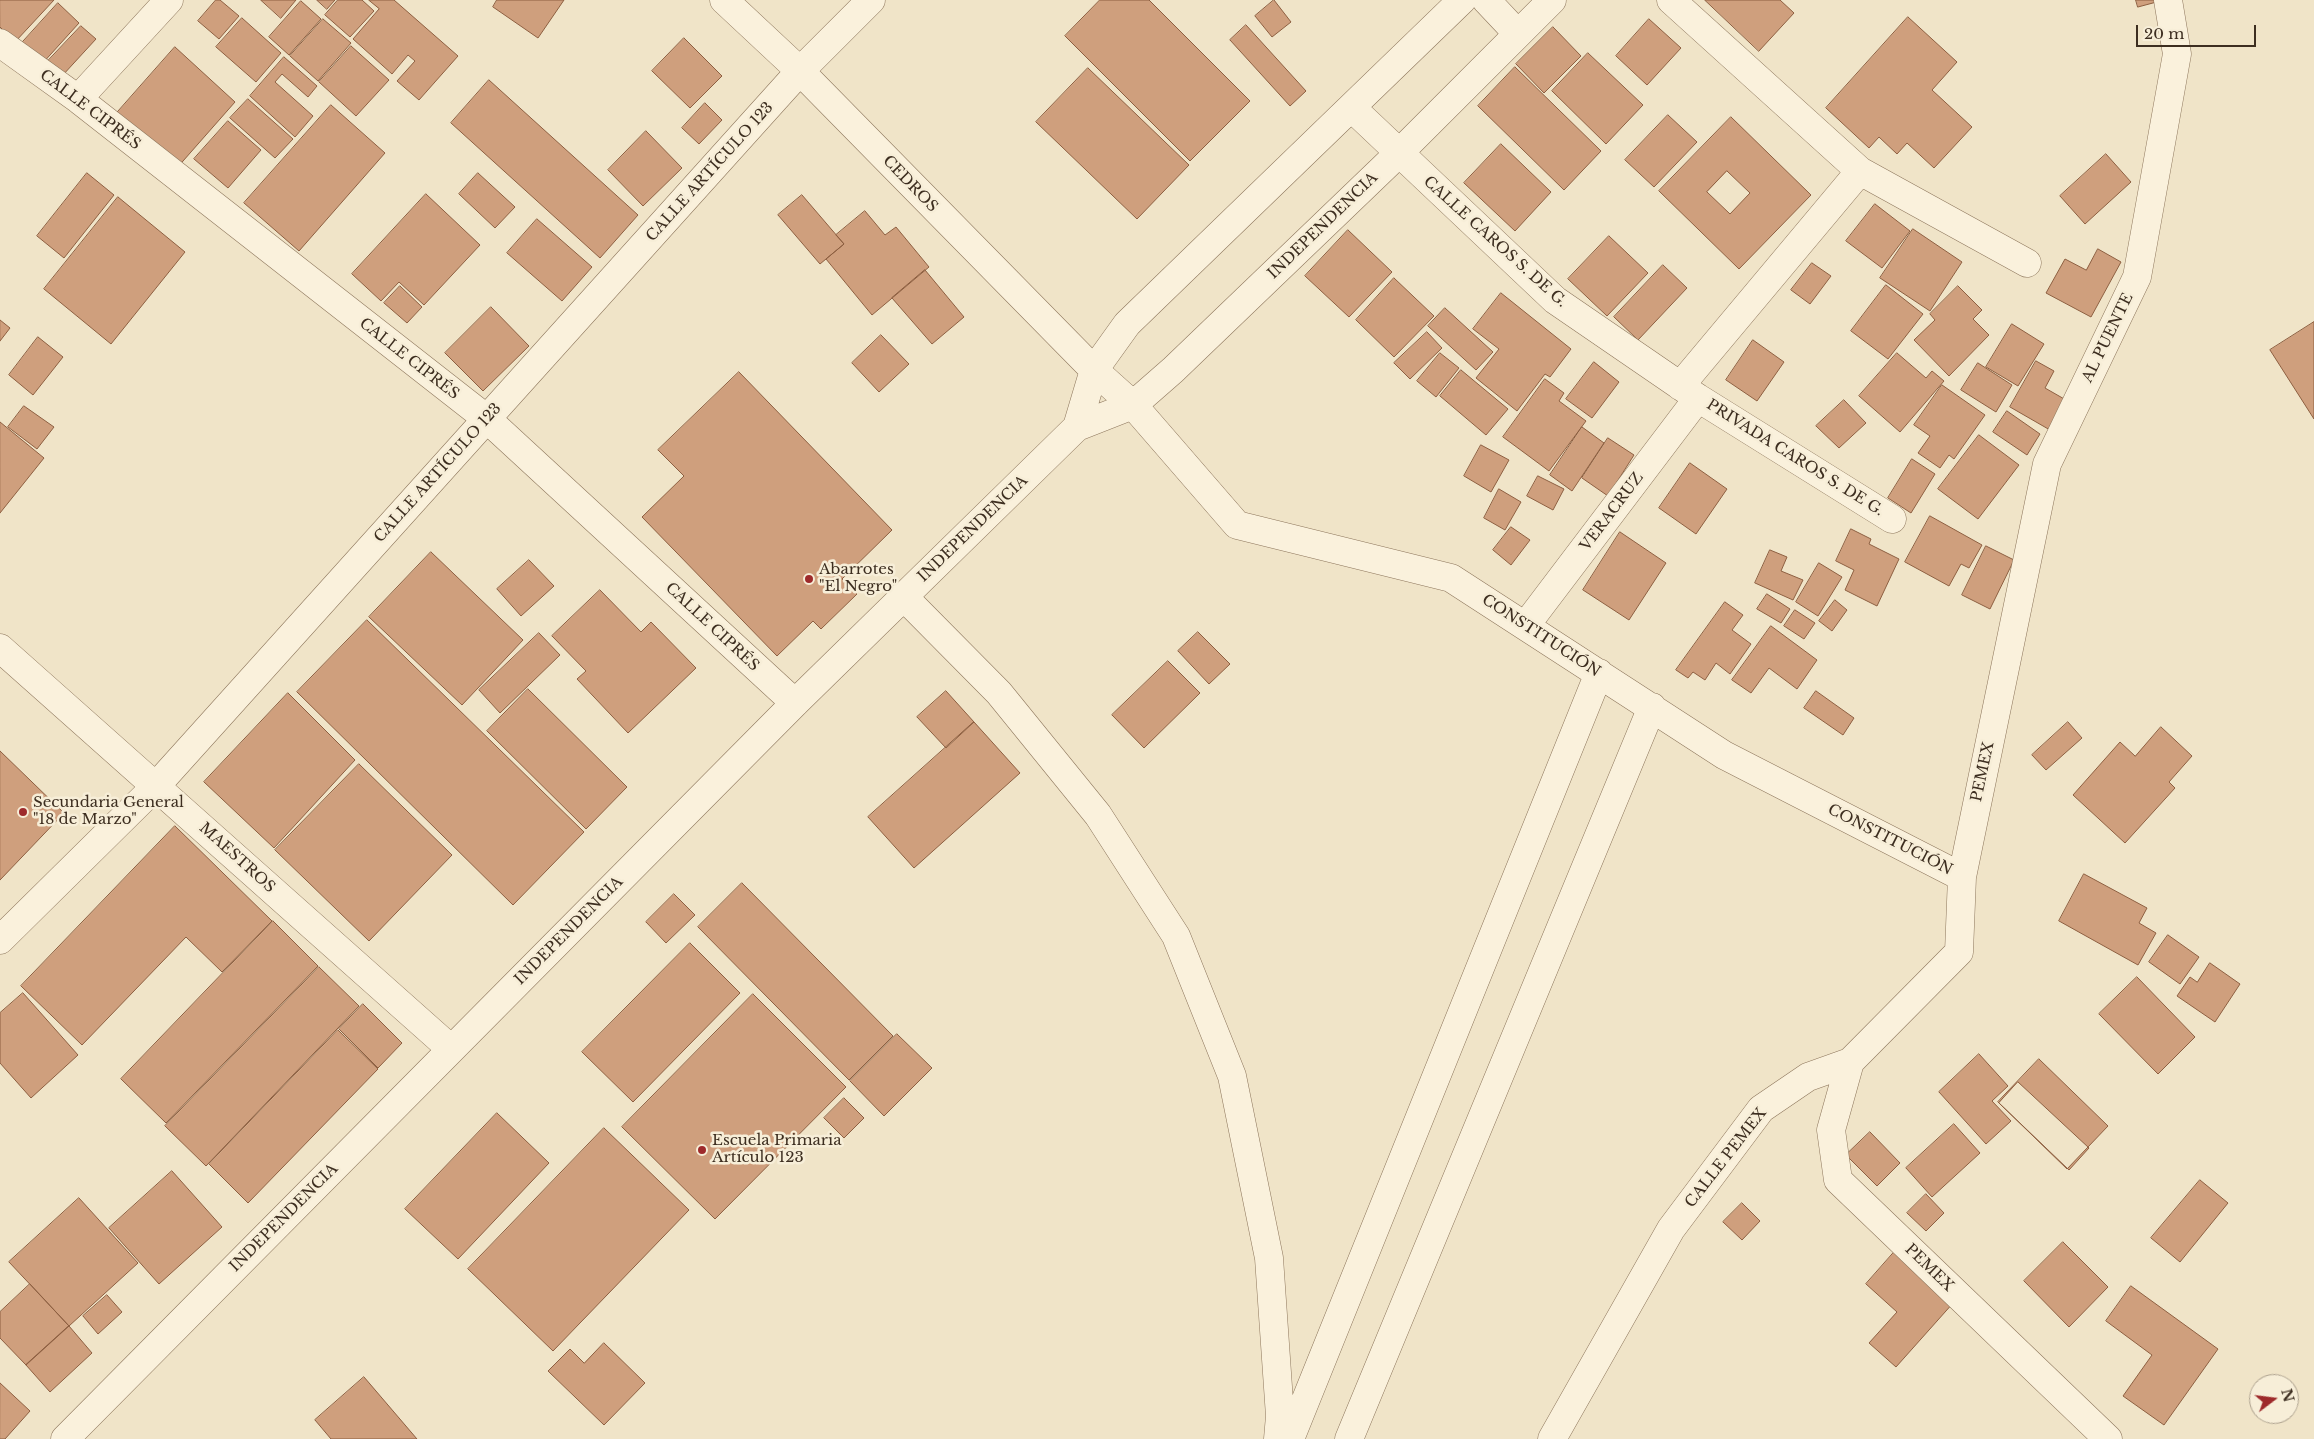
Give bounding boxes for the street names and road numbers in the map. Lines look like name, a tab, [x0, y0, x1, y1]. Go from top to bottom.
street label: CALLE CIPRÉS	[36, 66, 144, 154]
street label: CALLE ARTÍCULO 123	[643, 99, 777, 245]
street label: CEDROS	[879, 152, 941, 216]
street label: INDEPENDENCIA	[1264, 169, 1382, 283]
street label: CALLE CAROS S. DE G.	[1419, 173, 1571, 311]
street label: AL PUENTE	[2079, 290, 2137, 386]
street label: CALLE CIPRÉS	[356, 314, 462, 404]
street label: PRIVADA CAROS S. DE G.	[1703, 396, 1887, 520]
street label: CALLE ARTÍCULO 123	[371, 400, 505, 546]
street label: VERACRUZ	[1577, 469, 1647, 555]
street label: INDEPENDENCIA	[914, 472, 1032, 586]
street label: CALLE CIPRÉS	[661, 579, 763, 675]
street label: CONSTITUCIÓN	[1478, 591, 1604, 681]
street label: PEMEX	[1968, 740, 1998, 804]
street label: CONSTITUCIÓN	[1825, 801, 1955, 879]
street label: MAESTROS	[195, 819, 279, 897]
street label: INDEPENDENCIA	[511, 873, 627, 989]
street label: CALLE PEMEX	[1682, 1105, 1770, 1211]
street label: INDEPENDENCIA	[226, 1160, 342, 1276]
street label: PEMEX	[1901, 1240, 1957, 1296]

